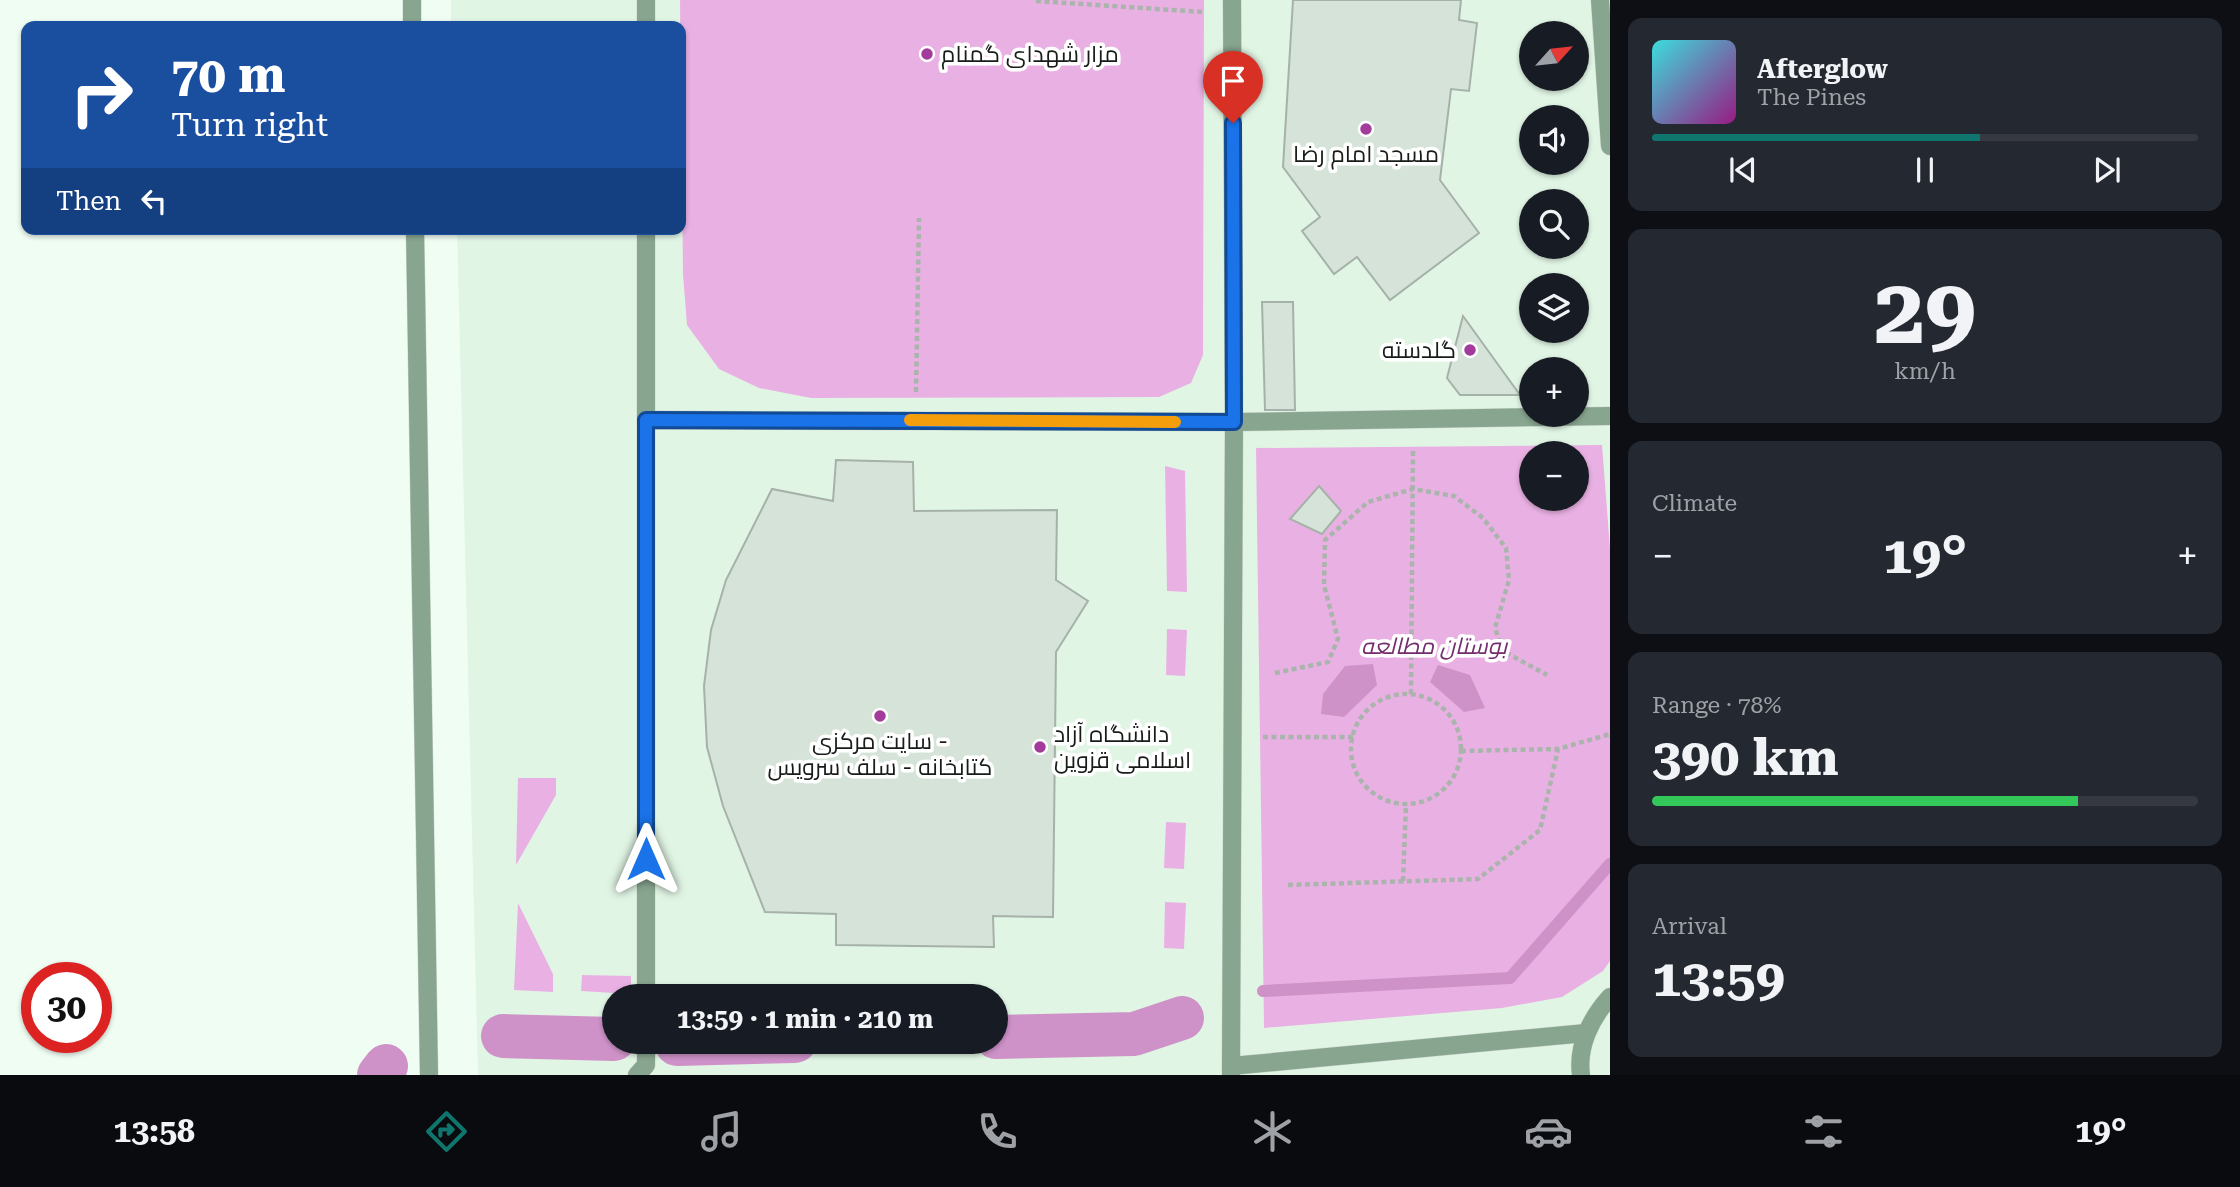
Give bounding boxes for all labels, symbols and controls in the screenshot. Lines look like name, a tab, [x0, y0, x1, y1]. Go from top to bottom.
north arrow	[1519, 21, 1589, 91]
map controls	[1519, 21, 1589, 511]
place label: مزار شهدای گمنام	[941, 41, 1119, 70]
marker: مزار شهدای گمنام	[919, 46, 935, 62]
text: 70 m	[171, 47, 286, 104]
icon: right	[56, 49, 147, 140]
pin	[1203, 51, 1263, 123]
text: Afterglow	[1757, 54, 1888, 84]
icon: arrive	[1214, 62, 1252, 100]
text: The Pines	[1757, 84, 1866, 111]
button: sound	[1519, 105, 1589, 175]
text: Turn right	[171, 106, 328, 144]
marker: مسجد امام رضا	[1358, 121, 1374, 137]
place label: مسجد امام رضا	[1293, 141, 1439, 170]
icon: previous	[1724, 151, 1762, 189]
icon: pause	[1906, 151, 1944, 189]
icon: next	[2088, 151, 2126, 189]
icon: left	[135, 182, 173, 220]
text: Then	[56, 186, 121, 216]
button: search	[1519, 189, 1589, 259]
text: 29	[1874, 259, 1976, 365]
button: layers	[1519, 273, 1589, 343]
place label: گلدسته	[1382, 337, 1456, 364]
marker: گلدسته	[1462, 342, 1478, 358]
button: +	[1519, 357, 1589, 427]
text: km/h	[1894, 358, 1956, 385]
button: −	[1519, 441, 1589, 511]
text: Climate	[1652, 490, 1737, 517]
text: 19°	[1883, 525, 1967, 586]
text: −	[1652, 534, 1673, 578]
text: +	[2177, 534, 2198, 578]
park label: بوستان مطالعه	[1361, 633, 1509, 660]
text: Range · 78%	[1652, 692, 1781, 719]
marker: سایت مرکزی - کتابخانه - سلف سرویس	[872, 708, 888, 724]
place label: دانشگاه آزاد اسلامی قزوین	[1054, 721, 1191, 774]
text: 390 km	[1652, 727, 1839, 788]
place label: سایت مرکزی - کتابخانه - سلف سرویس	[768, 728, 993, 781]
marker: دانشگاه آزاد اسلامی قزوین	[1032, 739, 1048, 755]
position arrow	[609, 822, 683, 896]
text: Arrival	[1652, 913, 1727, 940]
text: 13:59	[1652, 948, 1785, 1009]
speed limit sign: 30	[21, 962, 112, 1053]
text: 13:59 · 1 min · 210 m	[677, 1004, 933, 1034]
icon: directions	[422, 1107, 471, 1156]
icon: music	[697, 1107, 746, 1156]
icon: phone	[973, 1107, 1022, 1156]
icon: climate	[1248, 1107, 1297, 1156]
icon: car	[1524, 1107, 1573, 1156]
icon: filters	[1799, 1107, 1848, 1156]
text: 13:58	[113, 1112, 195, 1150]
text: 19°	[2075, 1112, 2127, 1150]

